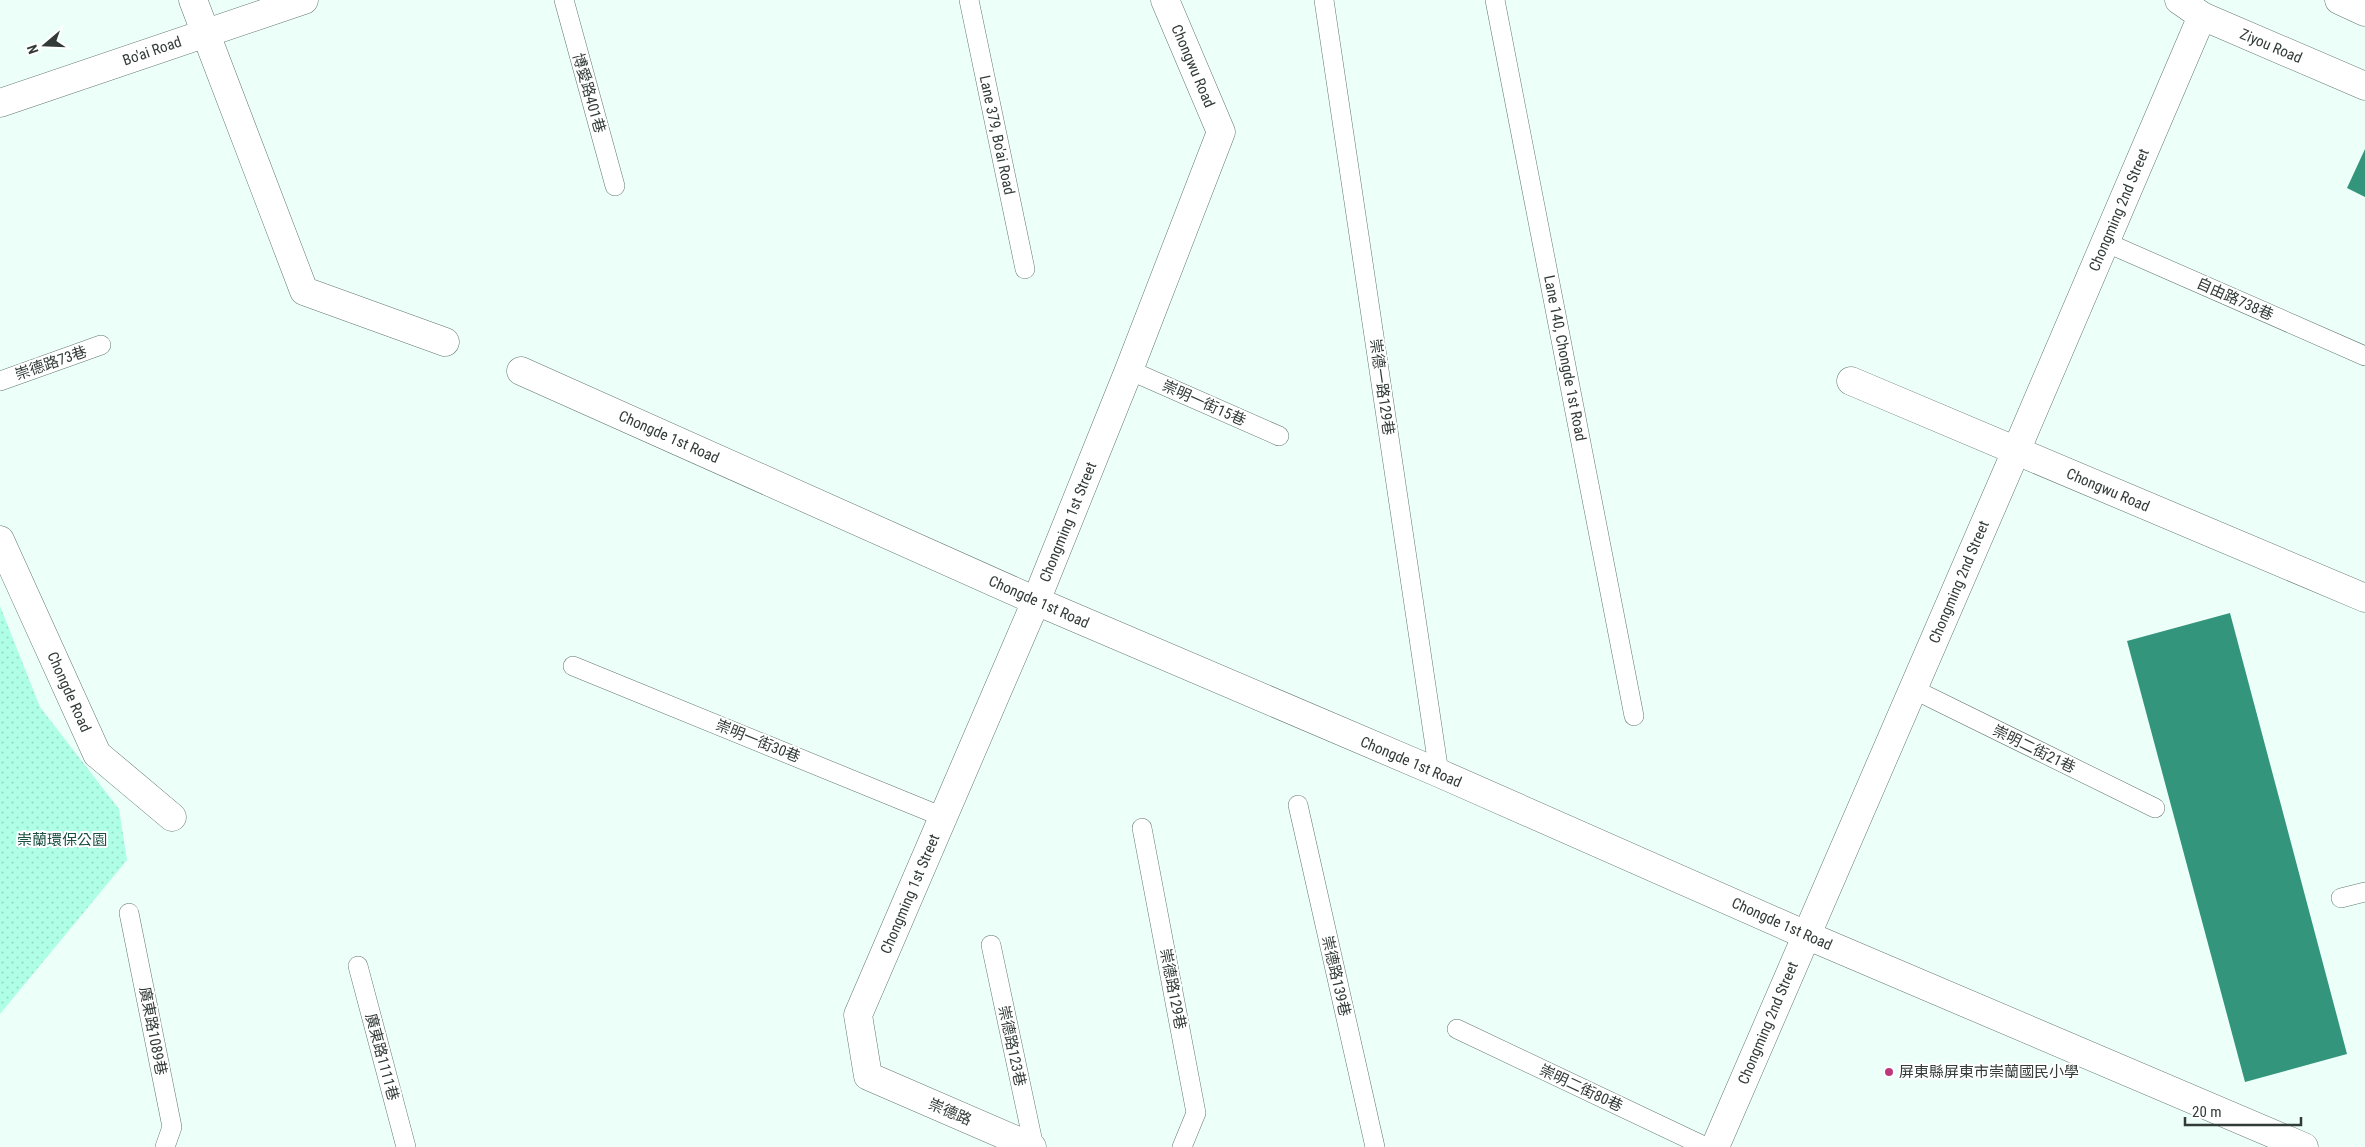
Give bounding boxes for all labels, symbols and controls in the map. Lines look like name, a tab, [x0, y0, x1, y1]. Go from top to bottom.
north arrow	[20, 20, 70, 70]
street label: Chongwu Road	[1167, 22, 1219, 110]
street label: Ziyou Road	[2237, 25, 2305, 67]
street label: Bo'ai Road	[120, 33, 184, 69]
text: N	[24, 43, 42, 56]
street label: 博愛路401巷	[569, 51, 609, 135]
street label: Lane 379, Bo'ai Road	[976, 74, 1018, 196]
street label: Chongming 2nd Street	[2085, 146, 2153, 274]
street label: Lane 140, Chongde 1st Road	[1540, 273, 1590, 443]
street label: 自由路738巷	[2194, 274, 2276, 324]
street label: 崇德一路129巷	[1366, 338, 1398, 436]
street label: 崇德路73巷	[13, 342, 89, 384]
street label: 崇明一街15巷	[1159, 377, 1249, 429]
street label: Chongde 1st Road	[616, 407, 722, 467]
street label: Chongming 1st Street	[1036, 459, 1100, 585]
street label: Chongwu Road	[2064, 464, 2152, 516]
street label: Chongming 2nd Street	[1925, 518, 1993, 646]
street label: Chongde 1st Road	[986, 572, 1092, 632]
street label: Chongde Road	[43, 649, 95, 735]
street label: 崇明一街30巷	[713, 716, 803, 766]
street label: 崇明二街21巷	[1990, 721, 2078, 777]
street label: Chongde 1st Road	[1358, 733, 1464, 791]
park label: 崇蘭環保公園	[17, 831, 107, 849]
street label: Chongming 1st Street	[877, 832, 943, 956]
street label: Chongde 1st Road	[1729, 894, 1835, 954]
street label: 崇德路139巷	[1318, 934, 1354, 1018]
street label: 崇德路129巷	[1156, 947, 1190, 1031]
street label: Chongming 2nd Street	[1734, 959, 1802, 1087]
street label: 廣東路1089巷	[136, 985, 170, 1077]
street label: 崇德路123巷	[995, 1004, 1029, 1088]
street label: 廣東路1111巷	[362, 1011, 402, 1103]
street label: 崇明二街80巷	[1536, 1061, 1626, 1115]
place label: 屏東縣屏東市崇蘭國民小學	[1899, 1063, 2079, 1081]
marker: 屏東縣屏東市崇蘭國民小學	[1883, 1066, 1895, 1078]
scale bar	[2185, 1094, 2301, 1126]
street label: 崇德路	[926, 1095, 974, 1129]
text: 20 m	[2192, 1103, 2222, 1121]

